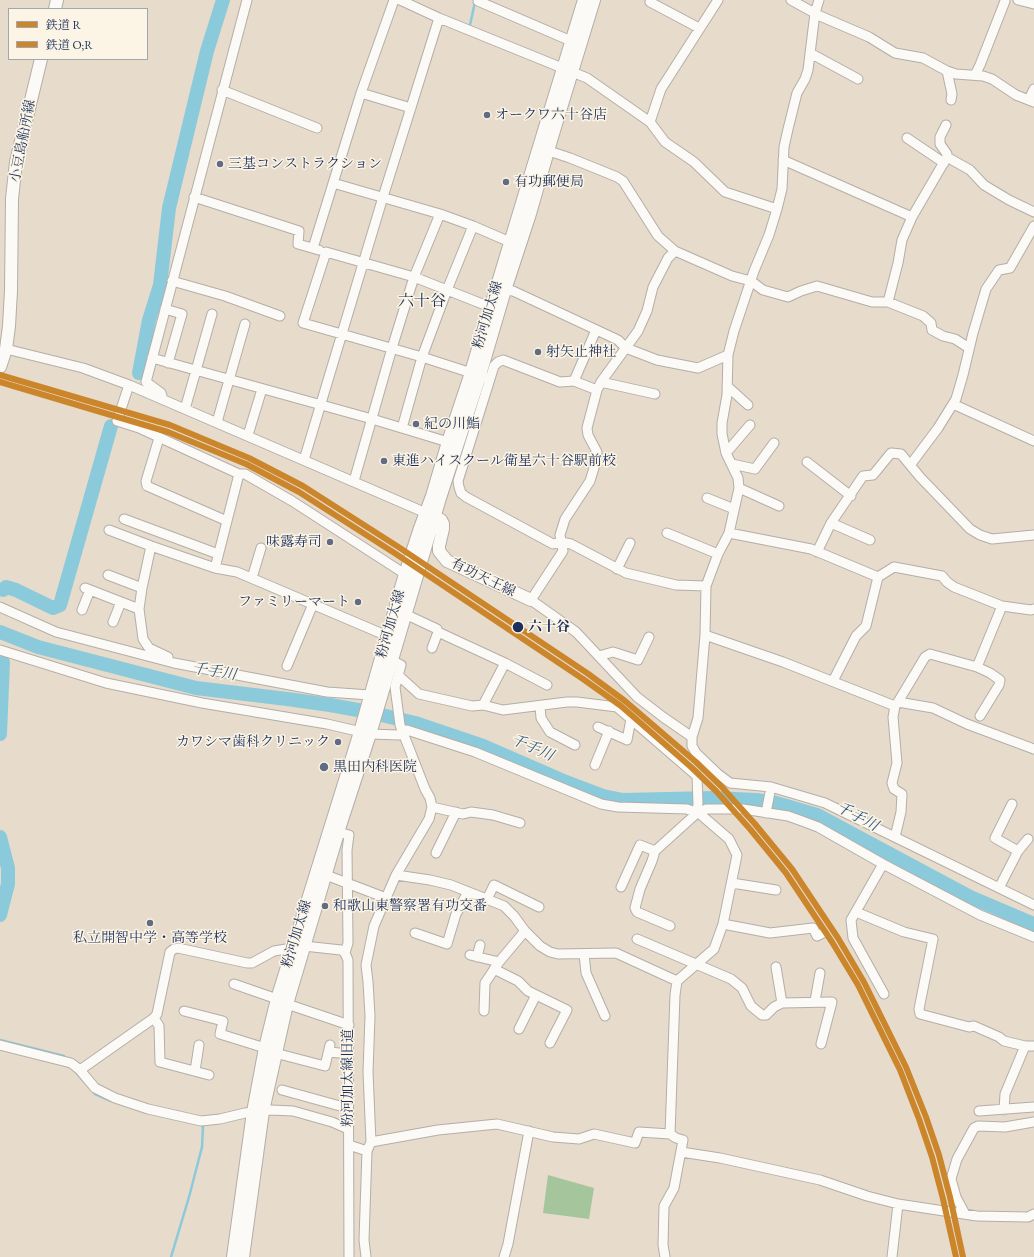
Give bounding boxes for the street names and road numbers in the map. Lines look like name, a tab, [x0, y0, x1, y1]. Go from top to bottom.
street label: 小豆島船所線	[7, 98, 39, 184]
street label: 粉河加太線	[470, 279, 506, 351]
street label: 有功天王線	[448, 555, 518, 601]
street label: 粉河加太線	[373, 588, 409, 660]
street label: 粉河加太線	[279, 898, 315, 970]
street label: 粉河加太線旧道	[340, 1029, 356, 1127]

